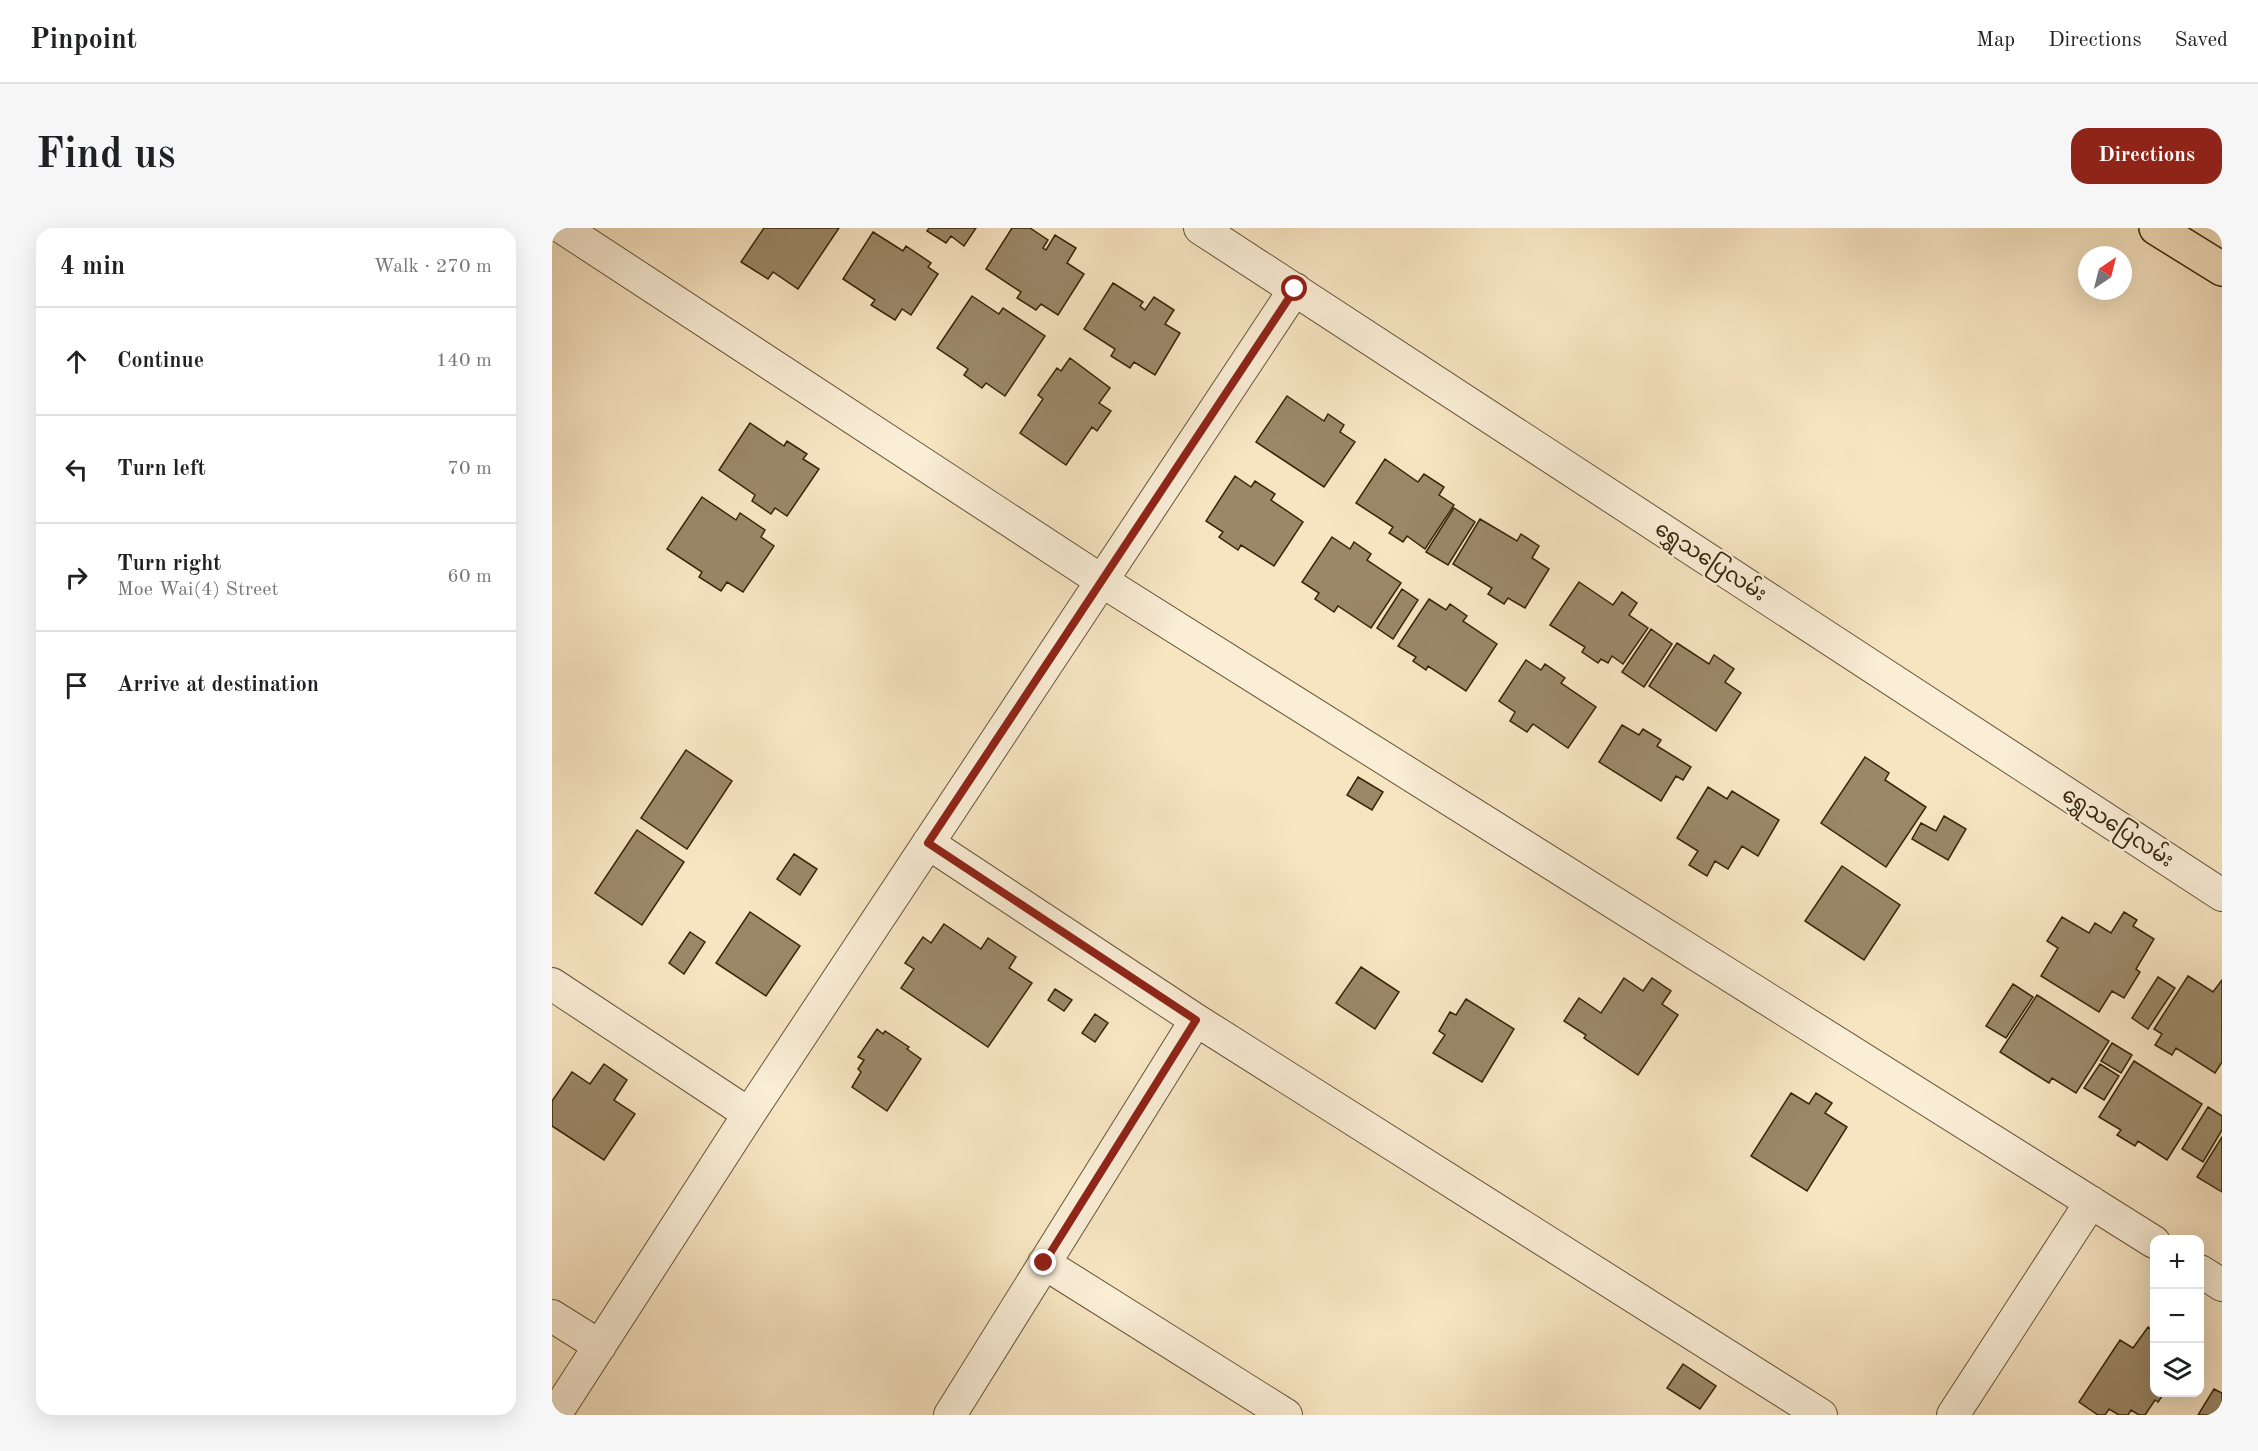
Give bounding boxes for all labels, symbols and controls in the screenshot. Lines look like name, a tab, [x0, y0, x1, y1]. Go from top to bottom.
text: Pinpoint	[30, 27, 137, 55]
text: Map	[1976, 30, 2015, 51]
text: Directions	[2048, 30, 2142, 51]
text: Saved	[2175, 30, 2228, 51]
button: Directions	[2071, 128, 2222, 184]
text: Find us	[36, 135, 175, 177]
north arrow	[2078, 246, 2132, 300]
text: 4 min	[60, 254, 125, 280]
text: Walk · 270 m	[373, 257, 492, 277]
route start	[1281, 275, 1307, 301]
icon: ahead	[60, 345, 93, 378]
text: Continue	[117, 350, 204, 372]
text: 140 m	[436, 351, 492, 371]
icon: left	[60, 453, 93, 486]
text: Turn left	[117, 458, 206, 480]
text: 70 m	[447, 459, 492, 479]
street label: ရွှေသပြေလမ်း	[1648, 513, 1773, 610]
text: Turn right	[117, 553, 221, 575]
icon: right	[60, 561, 93, 594]
text: 60 m	[447, 567, 492, 587]
text: Moe Wai(4) Street	[117, 580, 279, 600]
icon: arrive	[60, 669, 93, 702]
text: Arrive at destination	[117, 674, 319, 696]
street label: ရွှေသပြေလမ်း	[2055, 779, 2180, 876]
map controls	[2150, 1235, 2204, 1397]
button: +	[2150, 1235, 2204, 1289]
route end	[1030, 1249, 1056, 1275]
button: −	[2150, 1289, 2204, 1343]
button: layers	[2150, 1343, 2204, 1397]

